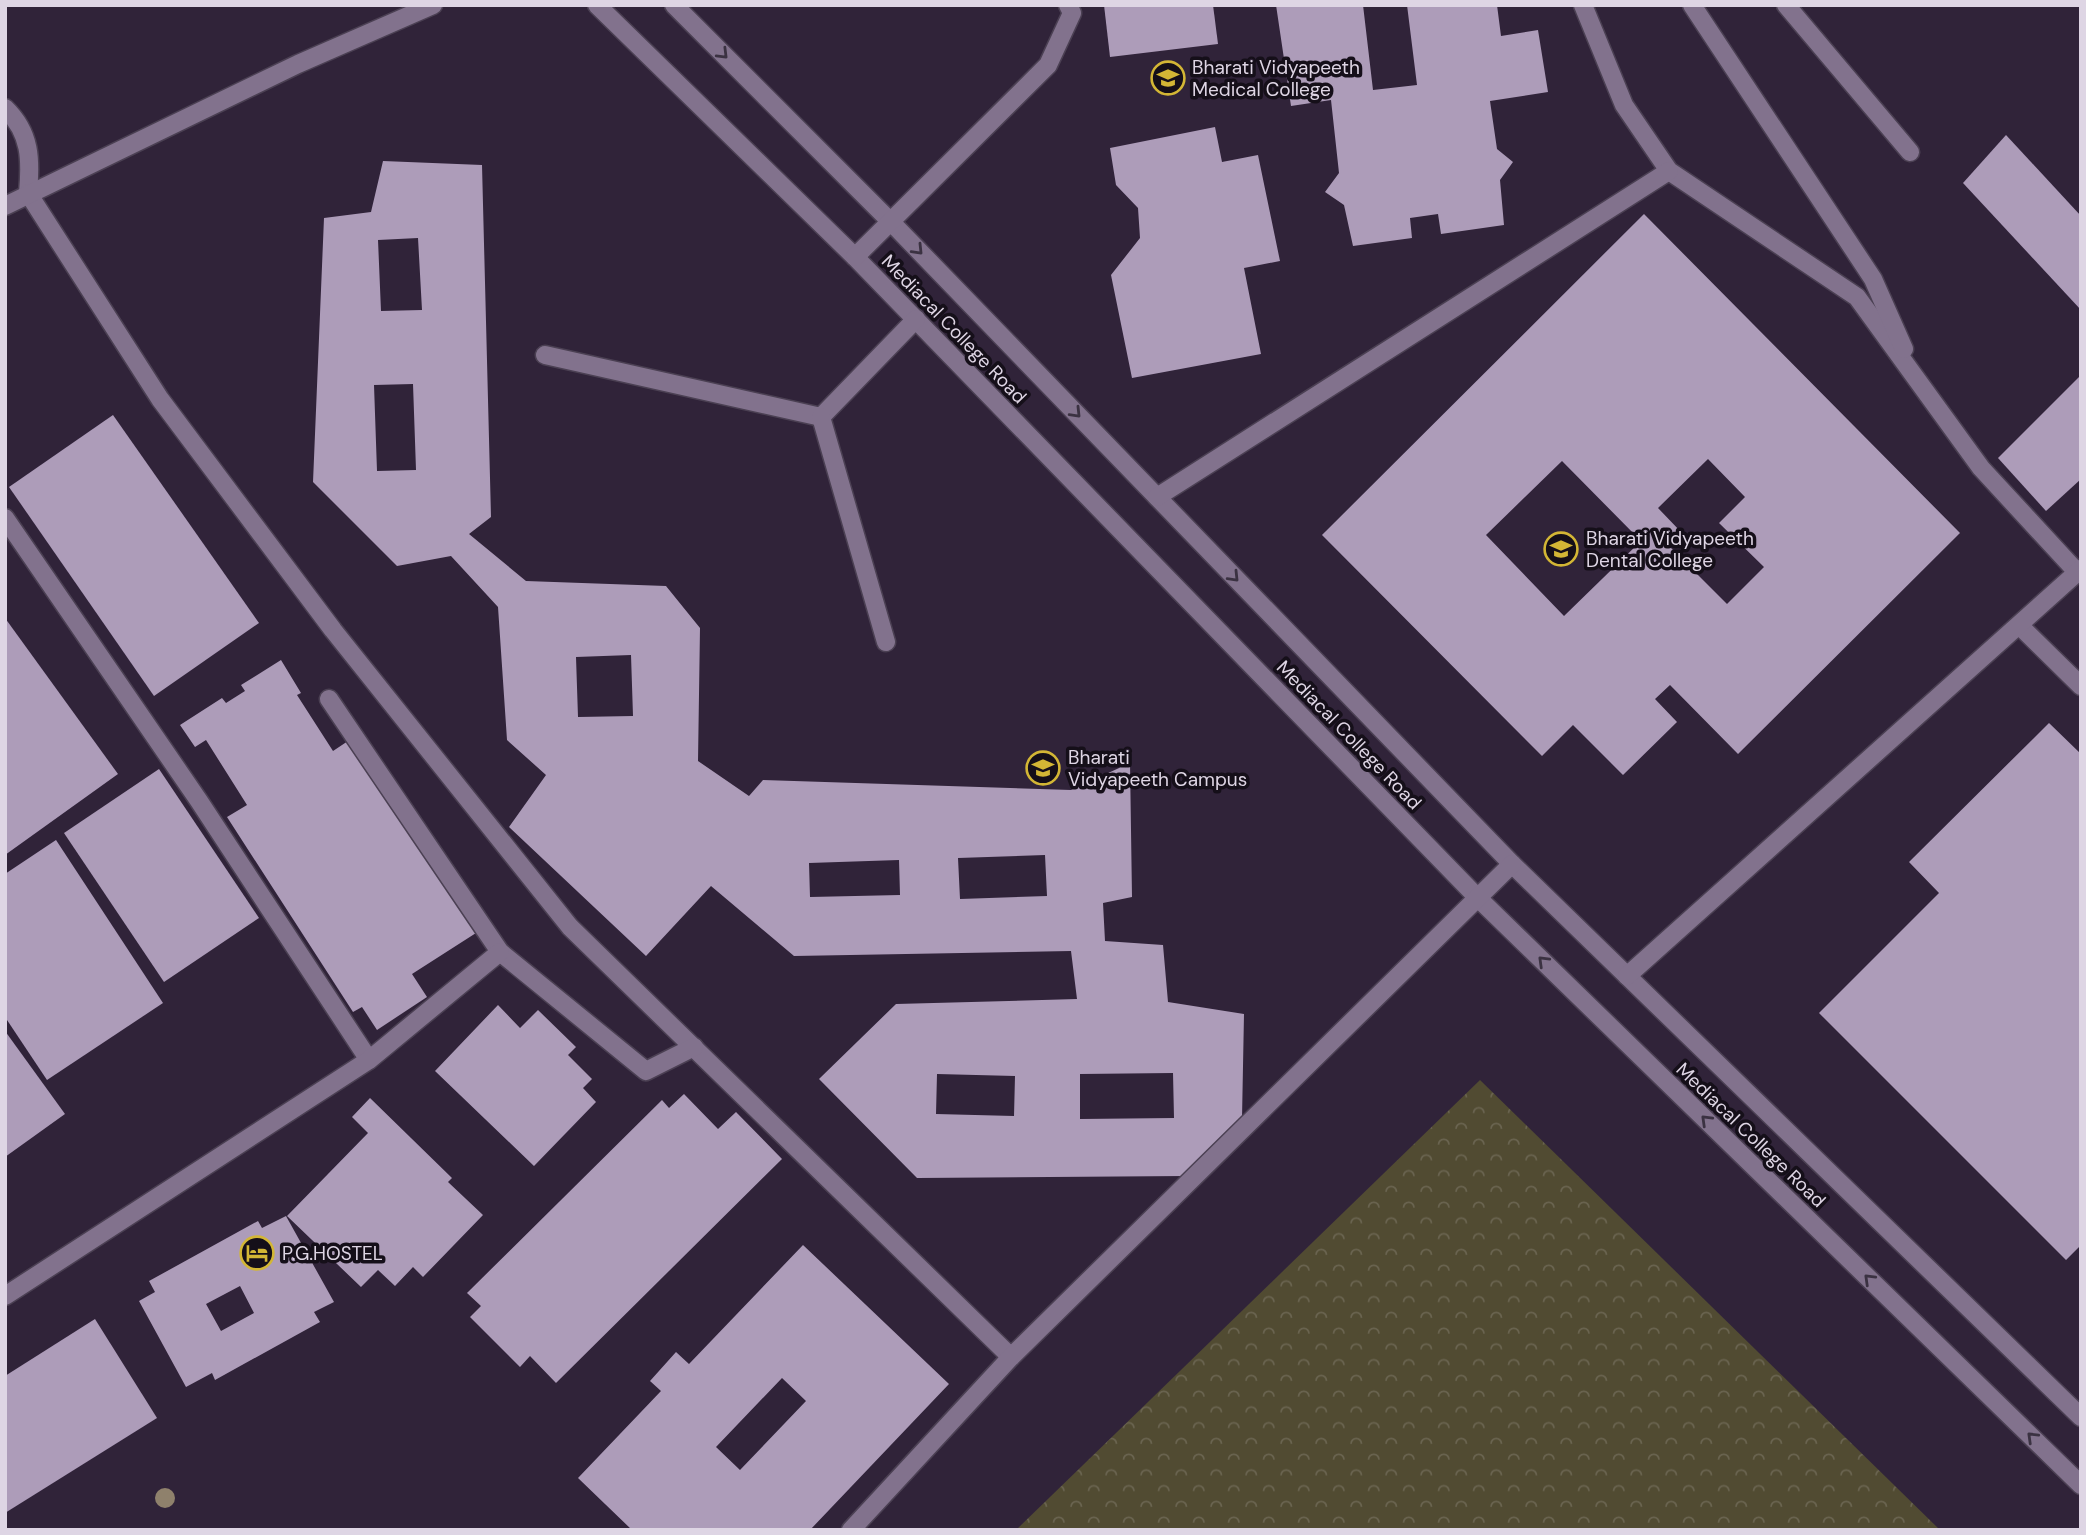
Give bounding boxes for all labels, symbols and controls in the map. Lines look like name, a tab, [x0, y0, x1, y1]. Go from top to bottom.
one-way arrow	[714, 45, 727, 58]
place label: Bharati Vidyapeeth Medical College	[1192, 55, 1360, 102]
school or university icon: Bharati Vidyapeeth Medical College	[1149, 59, 1187, 97]
one-way arrow	[909, 241, 922, 254]
street label: Mediacal College Road	[876, 249, 1032, 409]
one-way arrow	[1067, 405, 1080, 418]
place label: Bharati Vidyapeeth Dental College	[1586, 526, 1754, 573]
school or university icon: Bharati Vidyapeeth Dental College	[1542, 530, 1580, 568]
one-way arrow	[1226, 568, 1239, 581]
street label: Mediacal College Road	[1271, 655, 1427, 815]
place label: Bharati Vidyapeeth Campus	[1068, 745, 1247, 792]
school or university icon: Bharati Vidyapeeth Campus	[1024, 749, 1062, 787]
one-way arrow	[1538, 957, 1551, 970]
street label: Mediacal College Road	[1671, 1057, 1831, 1213]
one-way arrow	[1701, 1116, 1714, 1129]
hotel icon: P.G.HOSTEL	[238, 1234, 276, 1272]
place label: P.G.HOSTEL	[282, 1241, 383, 1266]
one-way arrow	[1864, 1274, 1877, 1287]
one-way arrow	[2027, 1433, 2040, 1446]

